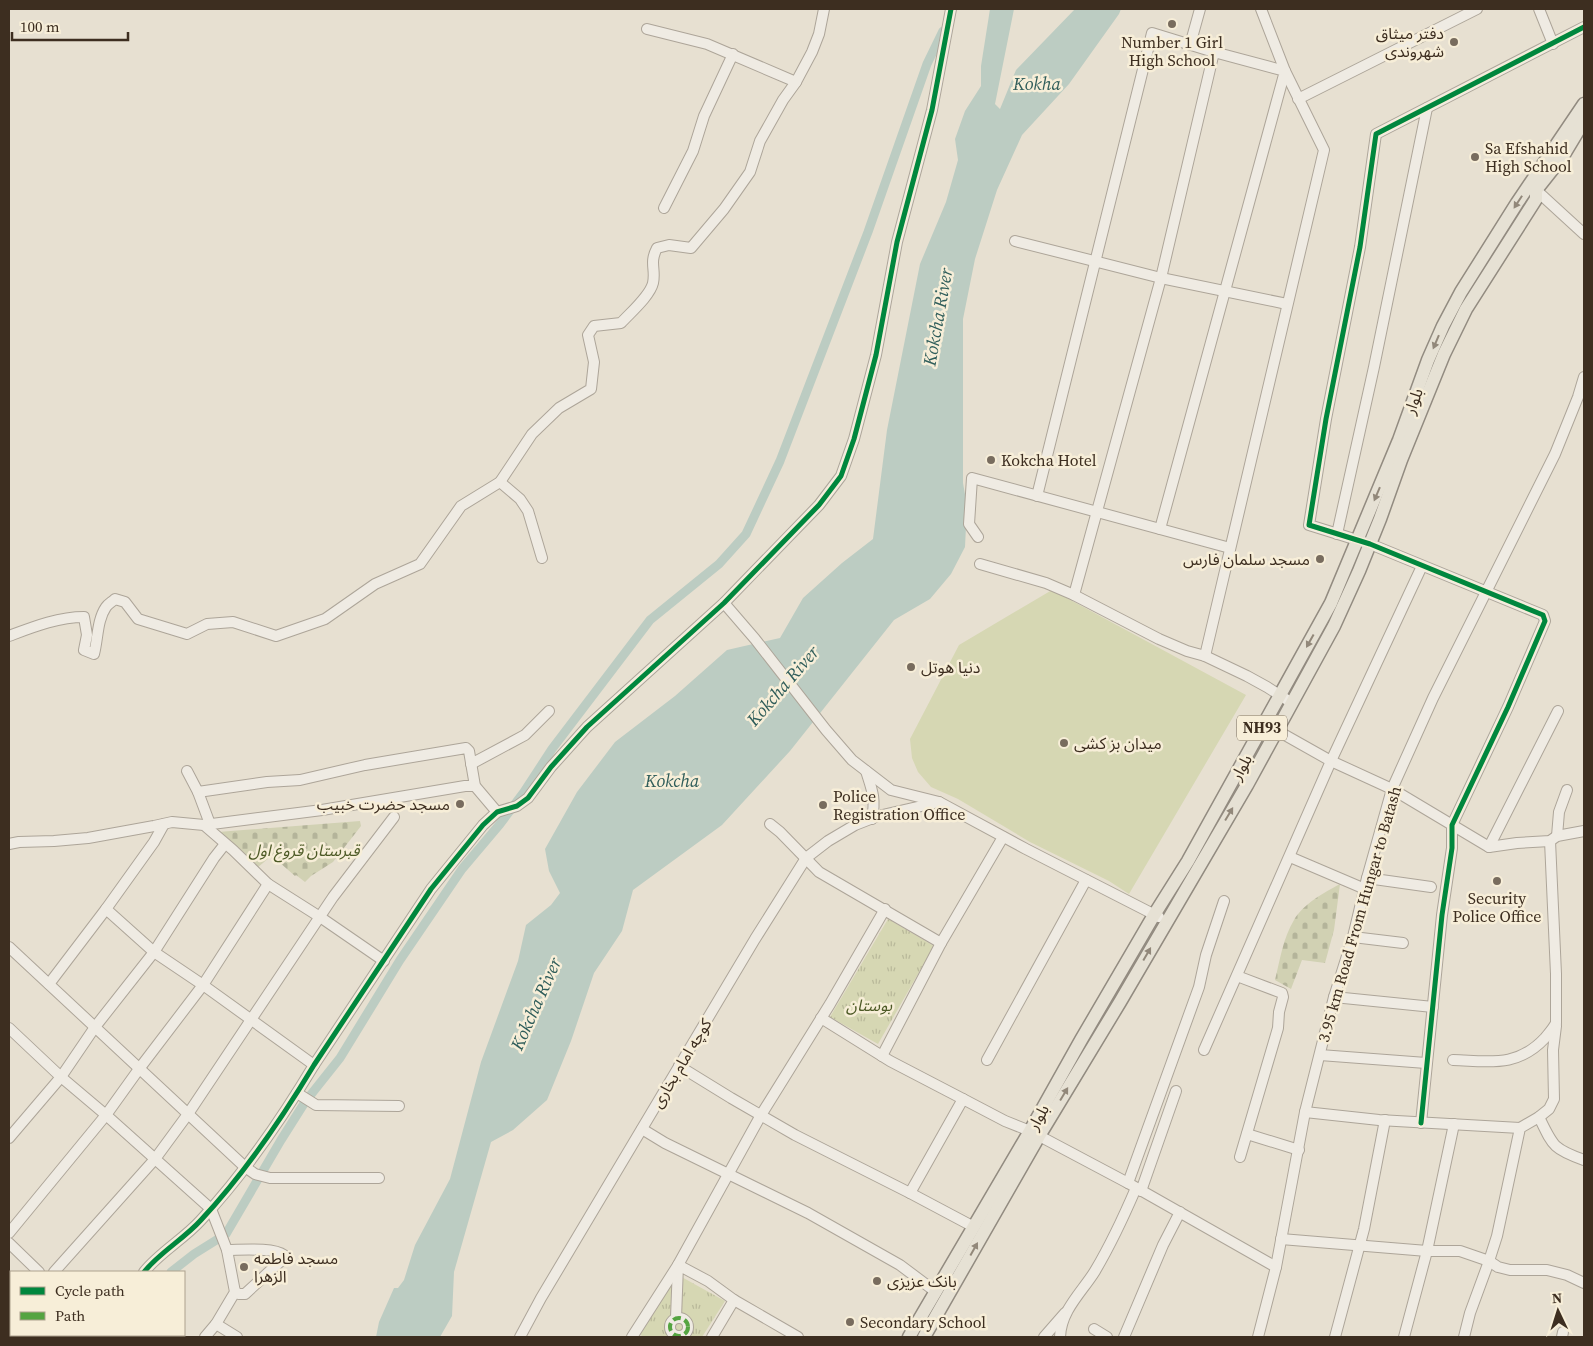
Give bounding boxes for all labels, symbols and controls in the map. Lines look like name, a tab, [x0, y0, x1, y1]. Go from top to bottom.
scale bar	[12, 10, 129, 42]
text: 100 m	[20, 16, 60, 37]
marker: Number 1 Girl High School	[1166, 18, 1178, 30]
place label: دفتر میثاق شهروندی	[1376, 22, 1444, 62]
place label: Number 1 Girl High School	[1121, 31, 1223, 71]
marker: دفتر میثاق شهروندی	[1448, 36, 1460, 48]
water label: Kokha	[1012, 71, 1062, 96]
place label: Sa Efshahid High School	[1485, 137, 1572, 177]
marker: Sa Efshahid High School	[1469, 151, 1481, 163]
one-way arrow	[1513, 196, 1523, 209]
water label: Kokcha River	[916, 265, 959, 369]
one-way arrow	[1431, 335, 1439, 349]
street label: بلوار	[1398, 385, 1428, 418]
place label: Kokcha Hotel	[1001, 449, 1097, 471]
marker: Kokcha Hotel	[985, 454, 997, 466]
one-way arrow	[1373, 486, 1380, 501]
place label: مسجد سلمان فارس	[1183, 548, 1310, 570]
marker: مسجد سلمان فارس	[1314, 553, 1326, 565]
one-way arrow	[1306, 634, 1314, 649]
water label: Kokcha River	[740, 640, 825, 732]
place label: دنیا هوتل	[921, 656, 981, 678]
marker: دنیا هوتل	[905, 661, 917, 673]
road number: NH93	[1237, 716, 1287, 740]
place label: میدان بز کشی	[1074, 732, 1162, 754]
marker: میدان بز کشی	[1058, 737, 1070, 749]
street label: بلوار	[1225, 750, 1257, 785]
water label: Kokcha	[644, 768, 700, 793]
street label: 3.95 km Road From Hungar to Batash	[1312, 783, 1406, 1045]
place label: Police Registration Office	[833, 785, 965, 825]
place label: مسجد حضرت خبیب	[317, 793, 450, 815]
marker: مسجد حضرت خبیب	[454, 798, 466, 810]
marker: Police Registration Office	[817, 799, 829, 811]
one-way arrow	[1224, 807, 1234, 820]
park label: قبرستان قروغ اول	[249, 839, 361, 863]
marker: Security Police Office	[1491, 875, 1503, 887]
place label: Security Police Office	[1453, 887, 1541, 927]
one-way arrow	[1143, 946, 1151, 961]
water label: Kokcha River	[504, 953, 567, 1055]
park label: بوستان	[846, 994, 893, 1016]
street label: کوچه امام بخاری	[646, 1014, 718, 1113]
one-way arrow	[1060, 1086, 1068, 1101]
street label: بلوار	[1022, 1100, 1054, 1135]
one-way arrow	[969, 1243, 978, 1256]
place label: مسجد فاطمه الزهرا	[254, 1247, 338, 1287]
marker: مسجد فاطمه الزهرا	[238, 1261, 250, 1273]
place label: بانک عزیزی	[887, 1270, 957, 1292]
legend	[10, 1271, 185, 1336]
marker: بانک عزیزی	[871, 1275, 883, 1287]
text: Cycle path	[55, 1280, 125, 1301]
north arrow	[1533, 1286, 1583, 1336]
text: N	[1551, 1288, 1563, 1308]
text: Path	[55, 1305, 85, 1326]
place label: Secondary School	[860, 1311, 986, 1333]
marker: Secondary School	[844, 1316, 856, 1328]

